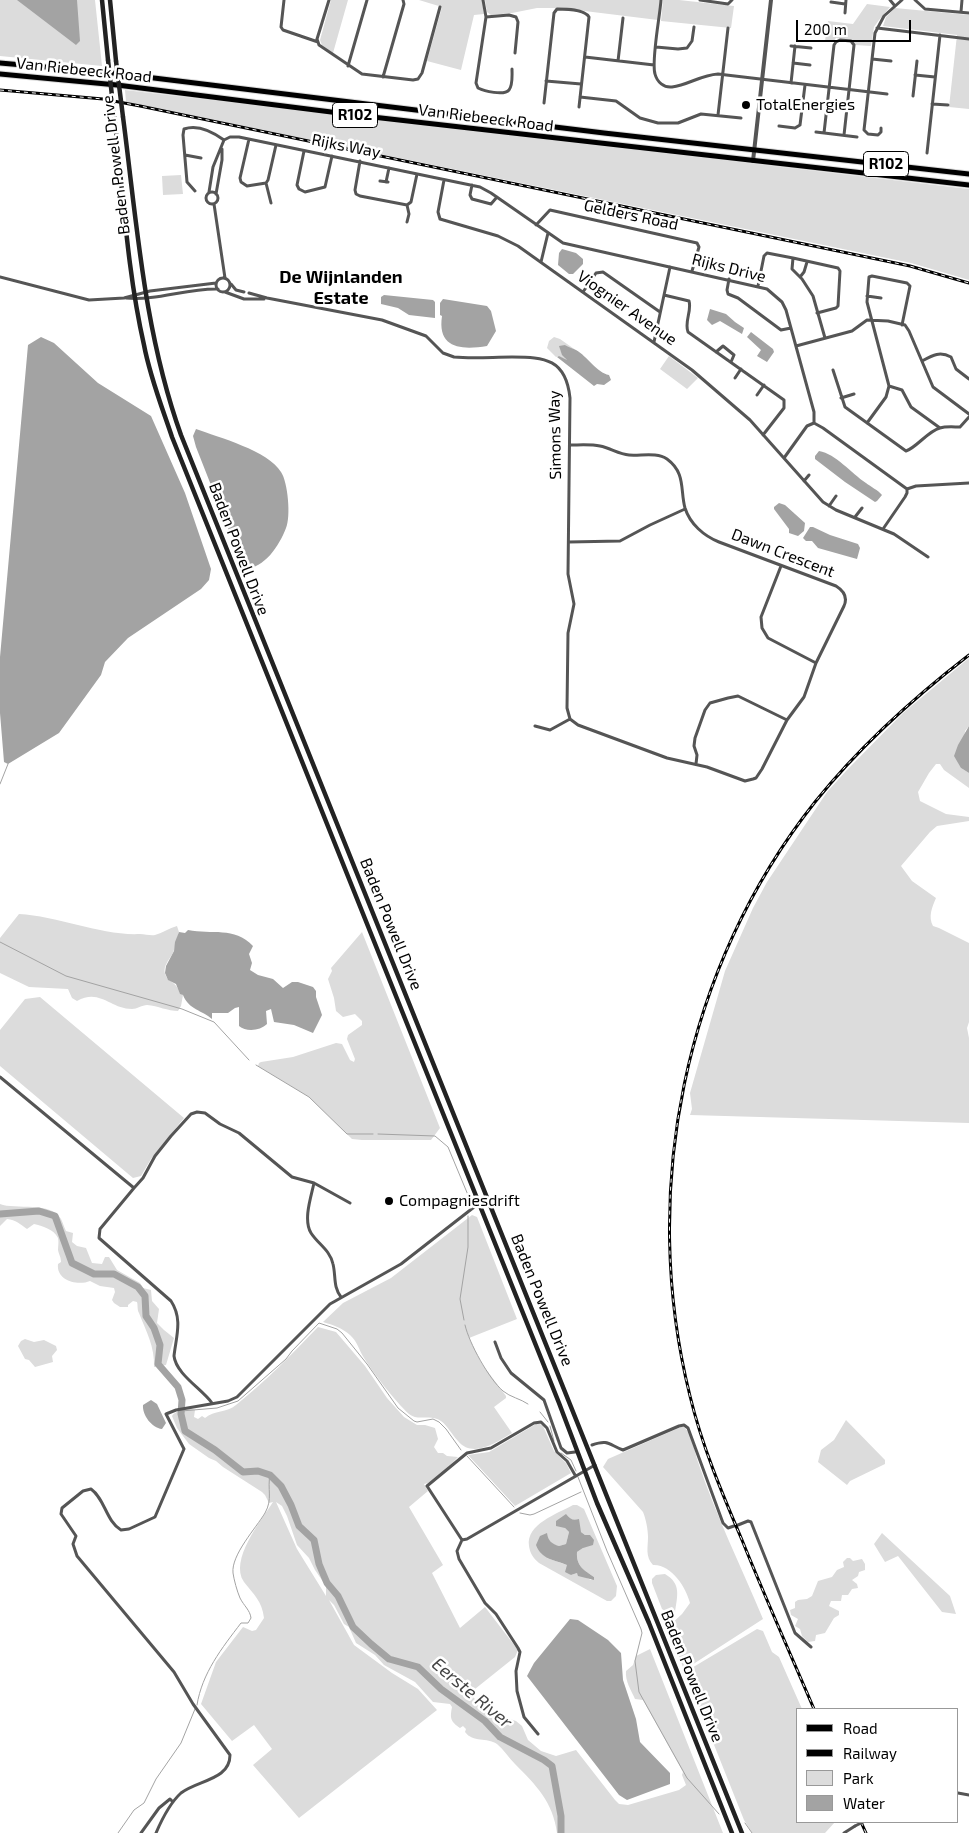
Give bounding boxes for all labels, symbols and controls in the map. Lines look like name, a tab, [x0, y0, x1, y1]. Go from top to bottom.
scale bar	[799, 10, 914, 42]
text: 200 m	[804, 20, 847, 38]
street label: Van Riebeeck Road	[15, 53, 153, 87]
street label: Baden Powell Drive	[98, 94, 134, 236]
place label: TotalEnergies	[756, 95, 855, 115]
marker: TotalEnergies	[740, 99, 752, 111]
street label: Van Riebeeck Road	[417, 100, 555, 136]
road number: R102	[332, 102, 378, 128]
street label: Rijks Way	[310, 130, 382, 162]
road number: R102	[864, 152, 908, 176]
street label: Gelders Road	[582, 196, 680, 234]
street label: Rijks Drive	[690, 250, 768, 286]
district label: De Wijnlanden Estate	[279, 266, 403, 308]
street label: Viognier Avenue	[573, 267, 681, 349]
street label: Simons Way	[545, 390, 565, 480]
street label: Baden Powell Drive	[205, 480, 273, 618]
street label: Dawn Crescent	[729, 524, 837, 582]
street label: Baden Powell Drive	[356, 855, 426, 993]
place label: Compagniesdrift	[399, 1191, 520, 1211]
marker: Compagniesdrift	[383, 1195, 395, 1207]
street label: Baden Powell Drive	[507, 1231, 577, 1369]
street label: Baden Powell Drive	[657, 1607, 727, 1745]
water label: Eerste River	[427, 1653, 517, 1733]
legend	[796, 1708, 959, 1823]
text: Road	[843, 1719, 878, 1737]
text: Railway	[843, 1744, 897, 1762]
text: Park	[843, 1769, 874, 1787]
text: Water	[843, 1794, 885, 1812]

